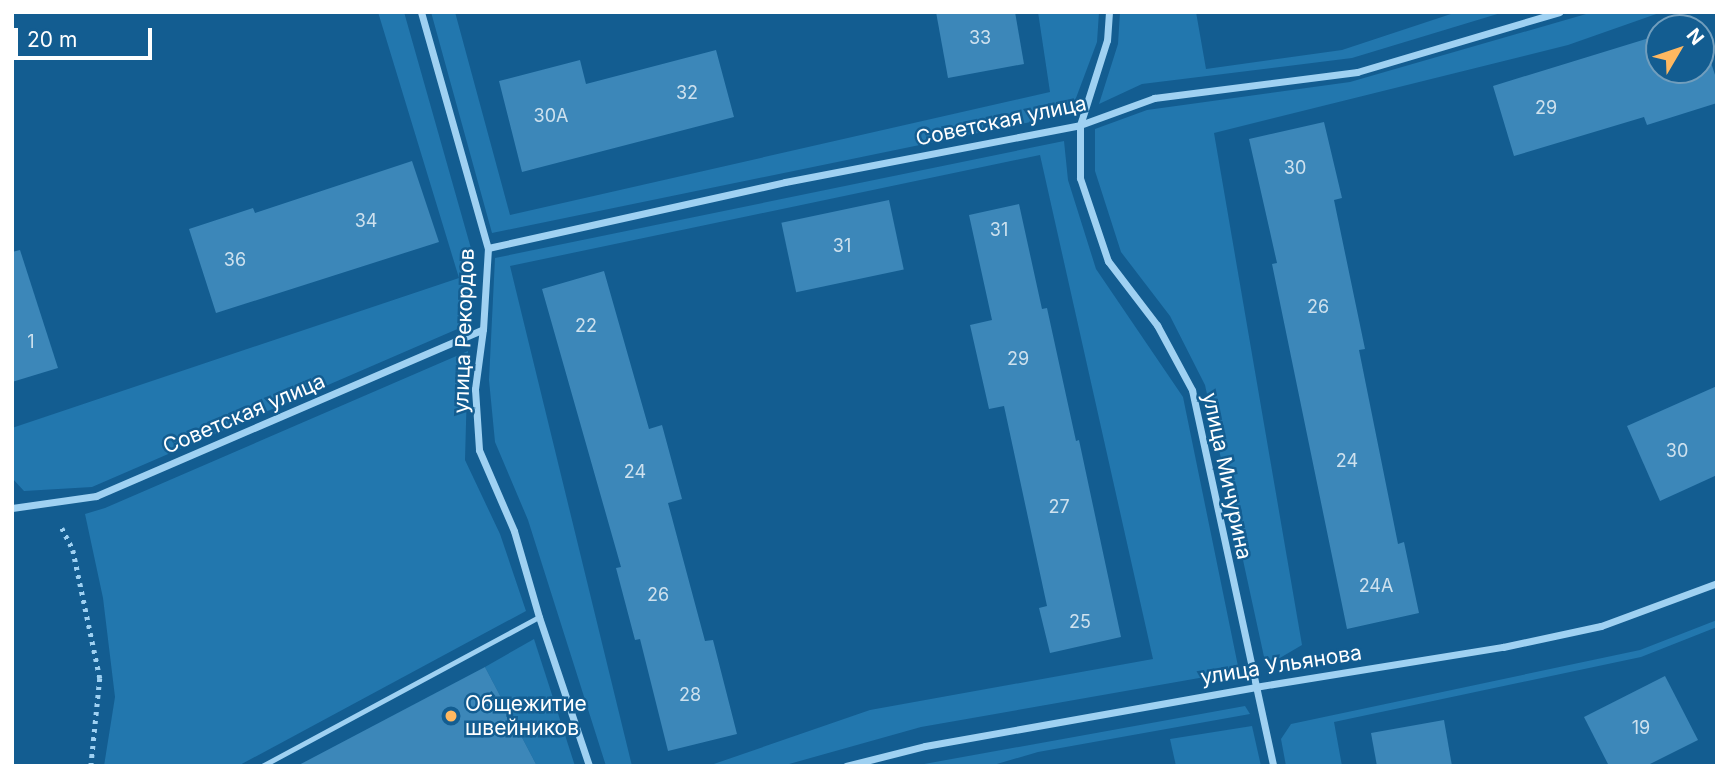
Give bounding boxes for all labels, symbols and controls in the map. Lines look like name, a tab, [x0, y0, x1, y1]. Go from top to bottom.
scale bar	[18, 14, 156, 58]
north arrow	[1645, 14, 1715, 84]
text: N	[1682, 24, 1709, 50]
text: 20 m	[27, 27, 77, 52]
house number: 33	[969, 27, 991, 49]
house number: 32	[676, 82, 698, 104]
street label: Советская улица	[913, 91, 1089, 151]
house number: 29	[1535, 97, 1557, 119]
house number: 30А	[534, 105, 568, 127]
house number: 30	[1284, 157, 1306, 179]
house number: 34	[355, 210, 377, 232]
house number: 31	[990, 219, 1008, 241]
house number: 31	[833, 235, 851, 257]
street label: улица Рекордов	[449, 248, 479, 414]
house number: 36	[224, 249, 246, 271]
house number: 26	[1307, 296, 1329, 318]
house number: 22	[575, 315, 597, 337]
house number: 1	[27, 331, 35, 353]
house number: 29	[1007, 348, 1029, 370]
street label: Советская улица	[159, 368, 329, 460]
street label: улица Мичурина	[1197, 390, 1257, 562]
house number: 30	[1666, 440, 1688, 462]
house number: 24	[1336, 450, 1358, 472]
house number: 24	[624, 461, 646, 483]
house number: 27	[1048, 496, 1070, 518]
house number: 24А	[1359, 575, 1393, 597]
house number: 26	[647, 584, 669, 606]
house number: 25	[1069, 611, 1091, 633]
street label: улица Ульянова	[1199, 640, 1363, 690]
house number: 28	[679, 684, 701, 706]
place label: Общежитие швейников	[465, 691, 587, 741]
marker: Общежитие швейников	[443, 708, 459, 724]
house number: 19	[1632, 717, 1650, 739]

